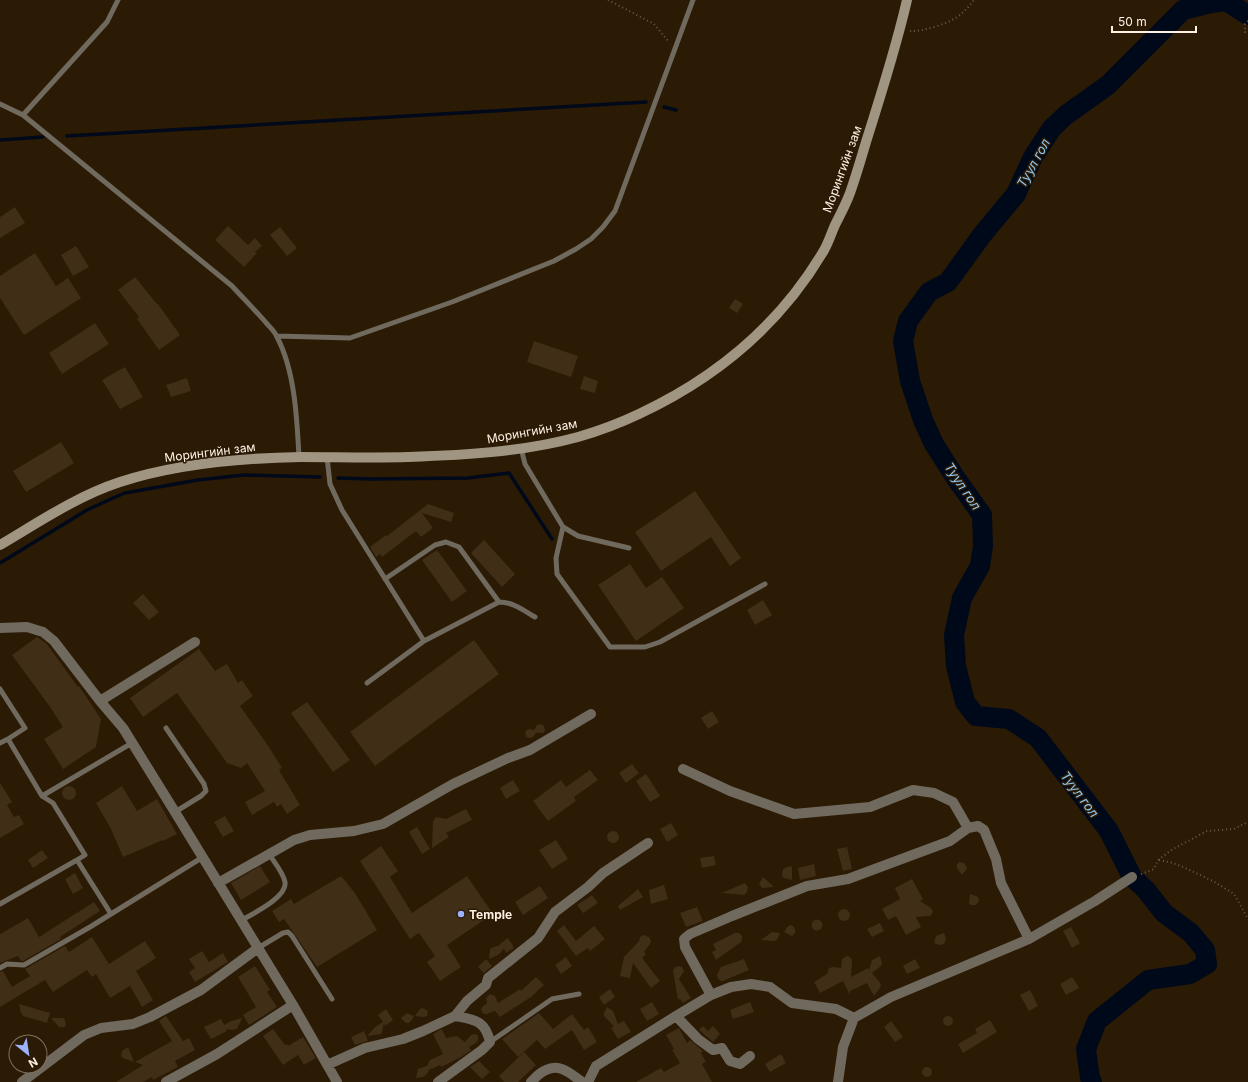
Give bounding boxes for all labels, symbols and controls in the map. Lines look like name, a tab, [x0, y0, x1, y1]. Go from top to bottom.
scale bar	[1112, 8, 1196, 34]
text: 50 m	[1118, 14, 1147, 29]
street label: Морингийн зам	[819, 123, 865, 215]
water label: Туул гол	[1013, 135, 1053, 190]
street label: Морингийн зам	[486, 416, 578, 446]
street label: Морингийн зам	[164, 439, 256, 465]
water label: Туул гол	[941, 459, 985, 513]
water label: Туул гол	[1058, 768, 1103, 821]
place label: Temple	[469, 907, 512, 922]
marker: Temple	[456, 909, 466, 919]
north arrow	[8, 1034, 48, 1074]
text: N	[26, 1055, 40, 1071]

